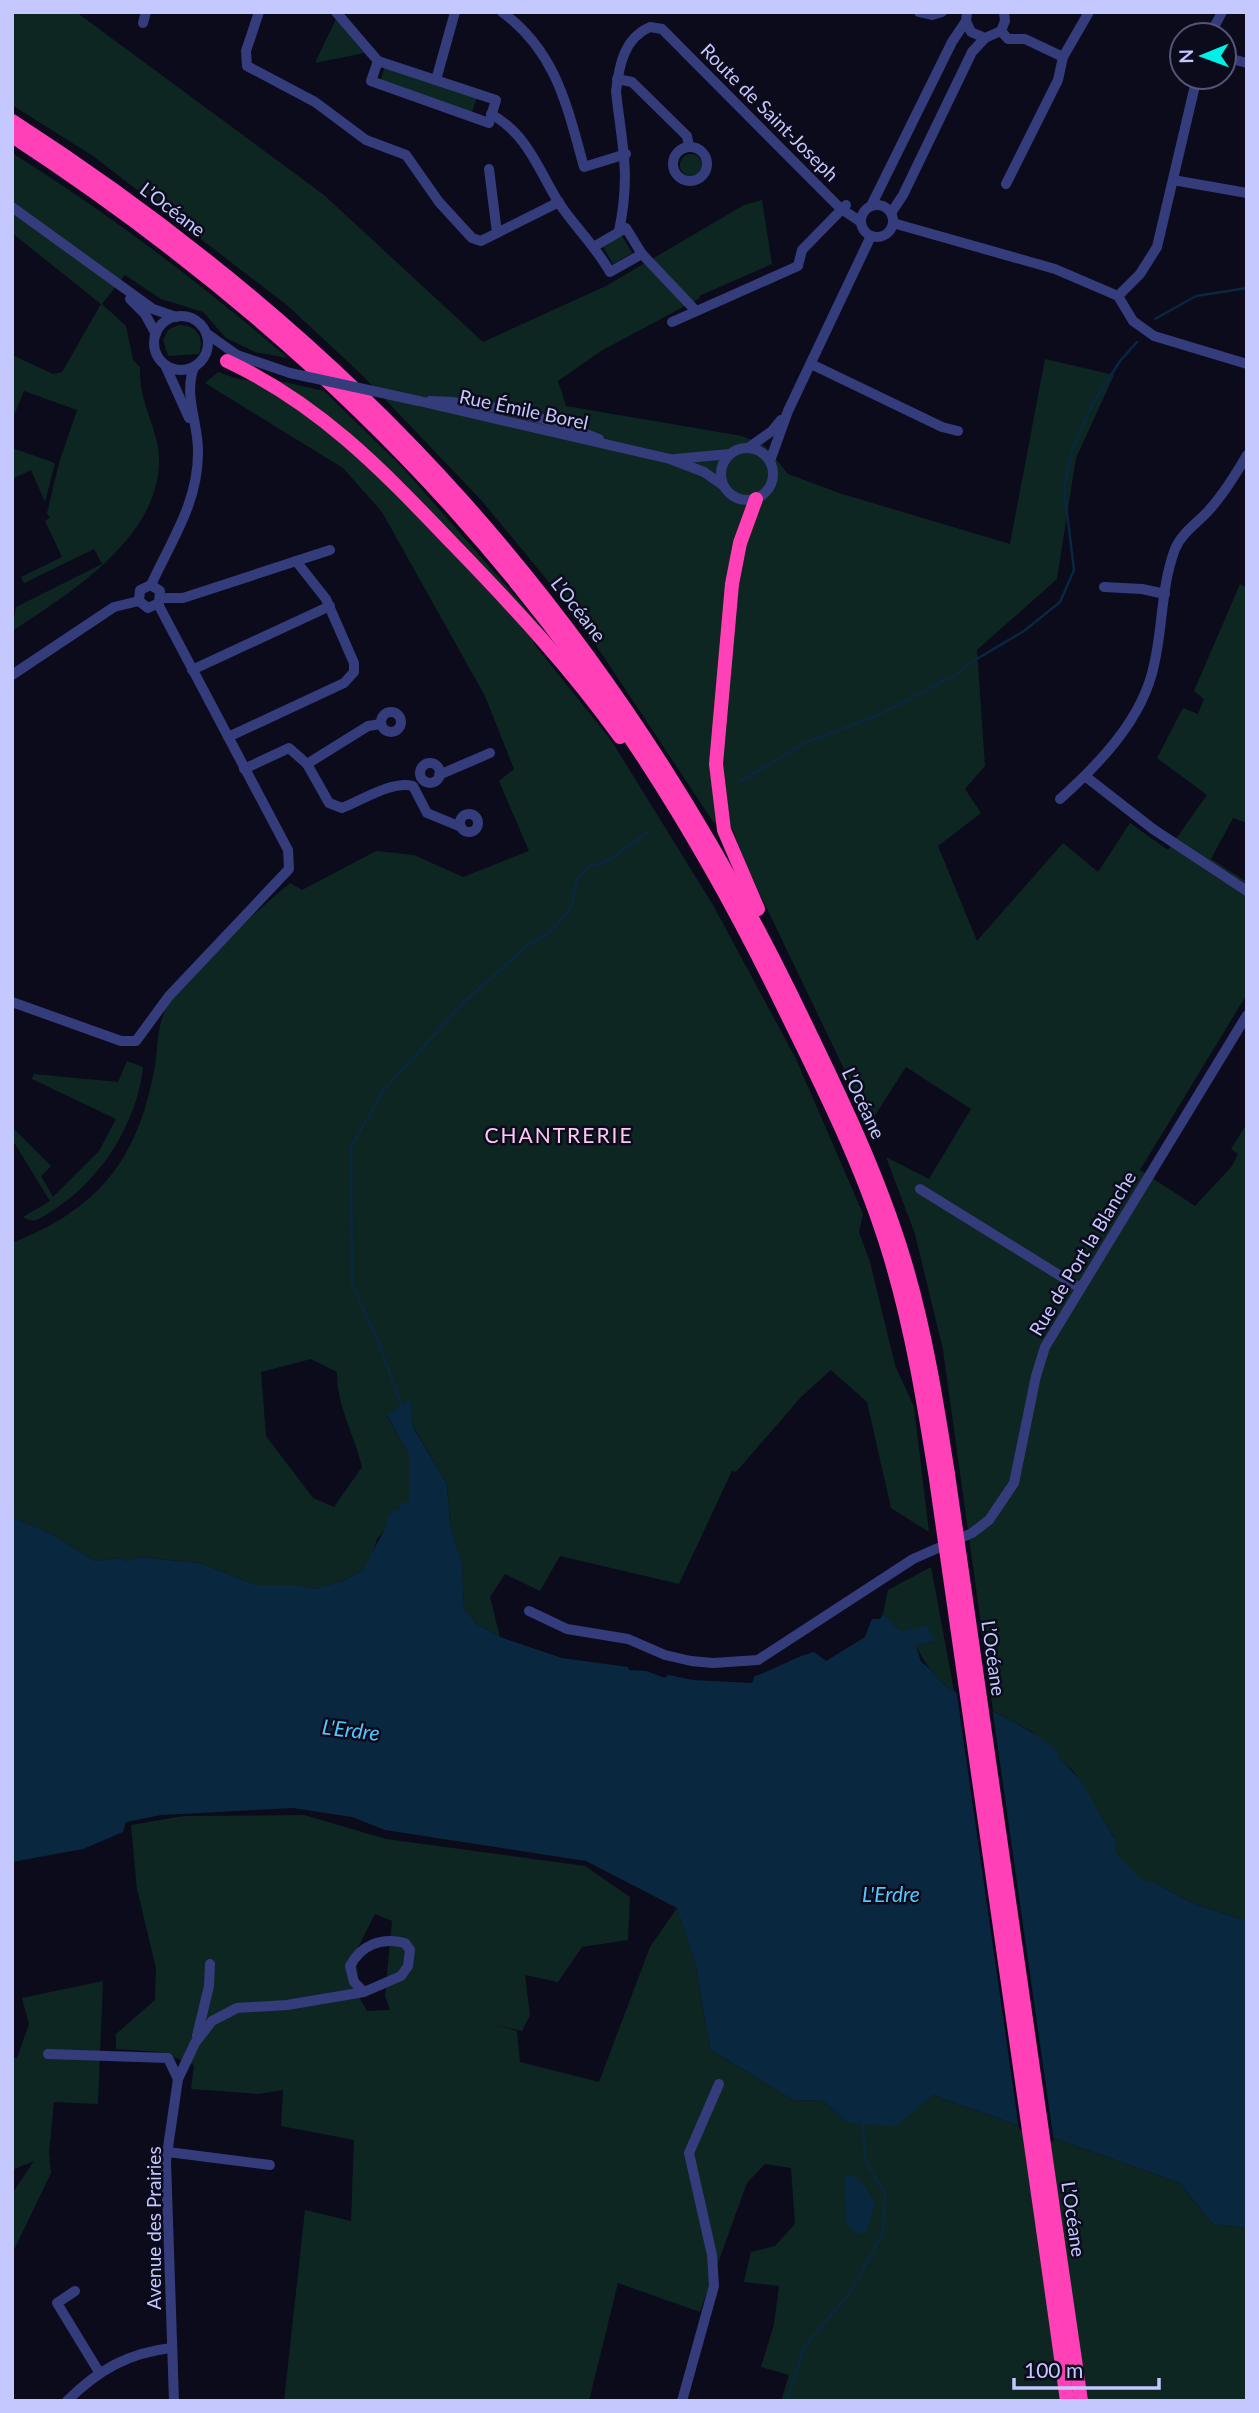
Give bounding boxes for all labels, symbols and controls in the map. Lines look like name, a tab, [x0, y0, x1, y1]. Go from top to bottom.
north arrow	[1168, 21, 1238, 91]
street label: Route de Saint-Joseph	[696, 38, 844, 186]
text: N	[1174, 49, 1197, 64]
street label: L’Océane	[136, 177, 210, 241]
street label: Rue Émile Borel	[457, 384, 591, 434]
street label: L’Océane	[547, 572, 611, 646]
street label: L’Océane	[838, 1064, 890, 1142]
district label: CHANTRERIE	[484, 1122, 634, 1147]
street label: Rue de Port la Blanche	[1024, 1167, 1140, 1339]
street label: L’Océane	[977, 1619, 1011, 1697]
water label: L'Erdre	[321, 1713, 381, 1745]
water label: L'Erdre	[862, 1881, 920, 1906]
street label: Avenue des Prairies	[142, 2146, 165, 2310]
street label: L’Océane	[1057, 2180, 1091, 2258]
scale bar	[1014, 2346, 1159, 2390]
text: 100 m	[1024, 2357, 1083, 2382]

